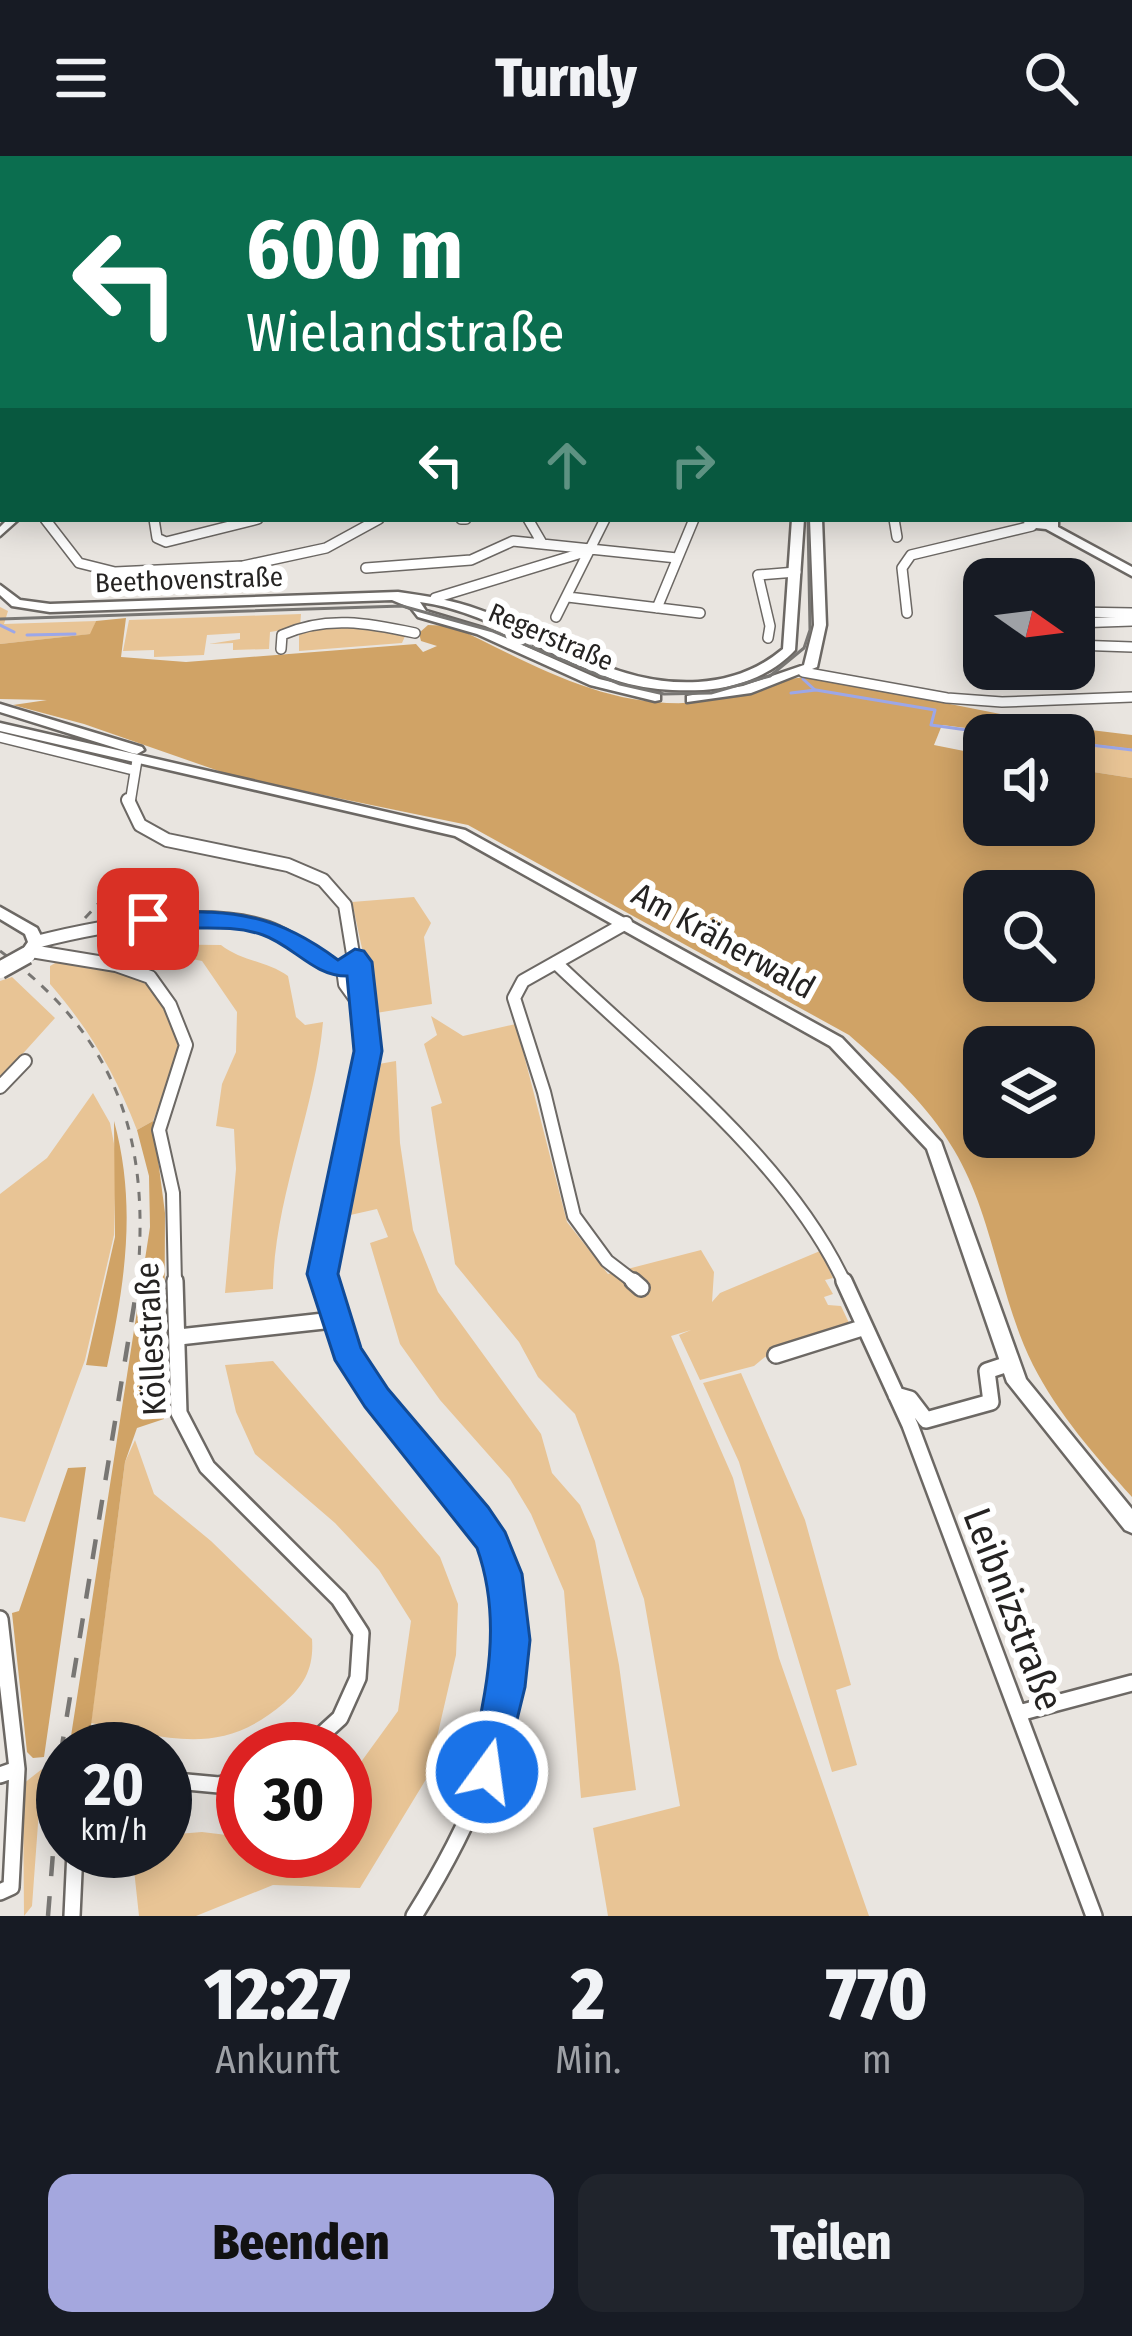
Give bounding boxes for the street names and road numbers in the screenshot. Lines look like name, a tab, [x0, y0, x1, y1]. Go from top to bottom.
street label: Beethovenstraße	[94, 561, 284, 599]
street label: Regerstraße	[484, 596, 618, 678]
street label: Am Kräherwald	[625, 874, 822, 1008]
street label: Köllestraße	[127, 1261, 175, 1417]
street label: Leibnizstraße	[953, 1502, 1073, 1717]

